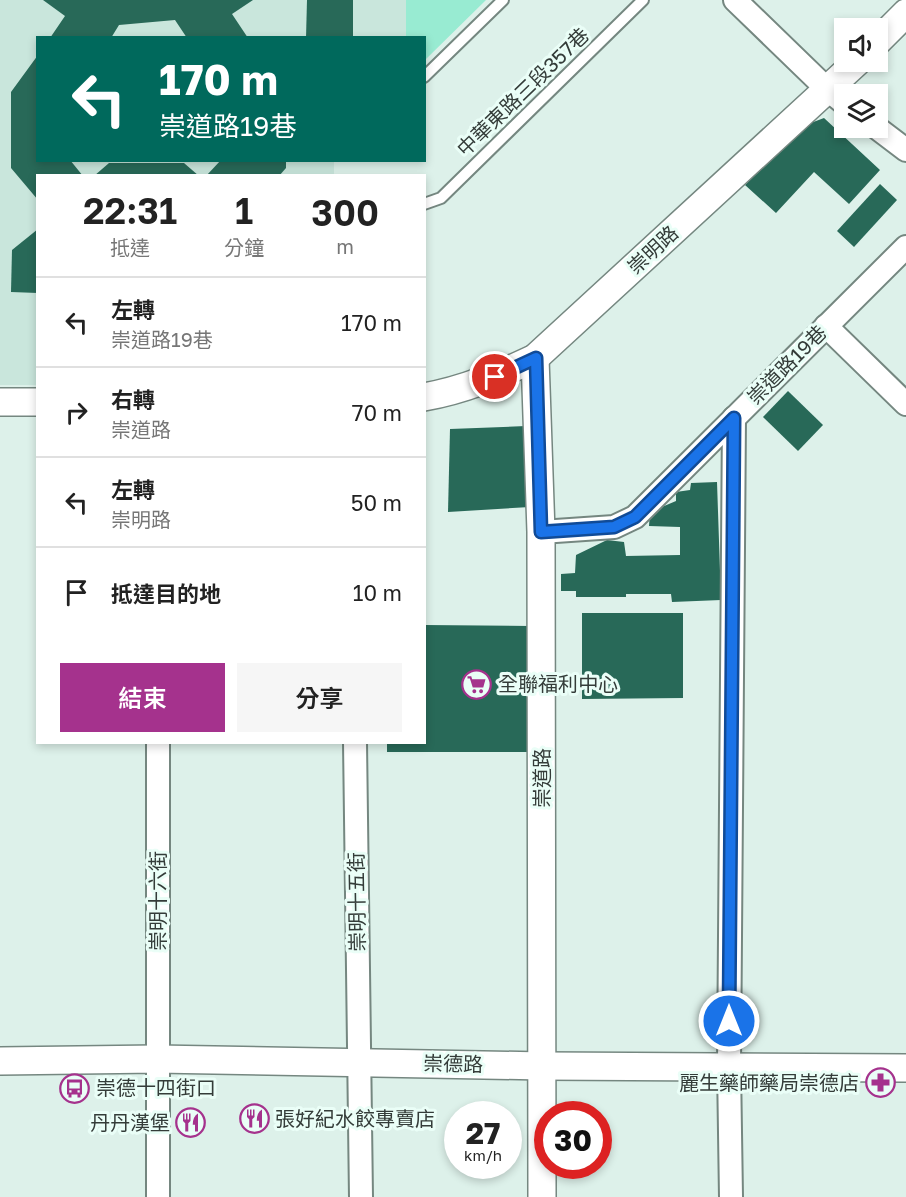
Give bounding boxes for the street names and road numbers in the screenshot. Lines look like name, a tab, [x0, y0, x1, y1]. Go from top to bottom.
street label: 中華東路三段357巷	[451, 22, 593, 160]
street label: 崇明路	[622, 220, 682, 279]
street label: 崇道路19巷	[742, 320, 831, 409]
street label: 崇道路	[529, 748, 553, 808]
street label: 崇明十六街	[145, 851, 169, 951]
street label: 崇明十五街	[343, 852, 369, 952]
street label: 崇德路	[423, 1050, 483, 1076]

